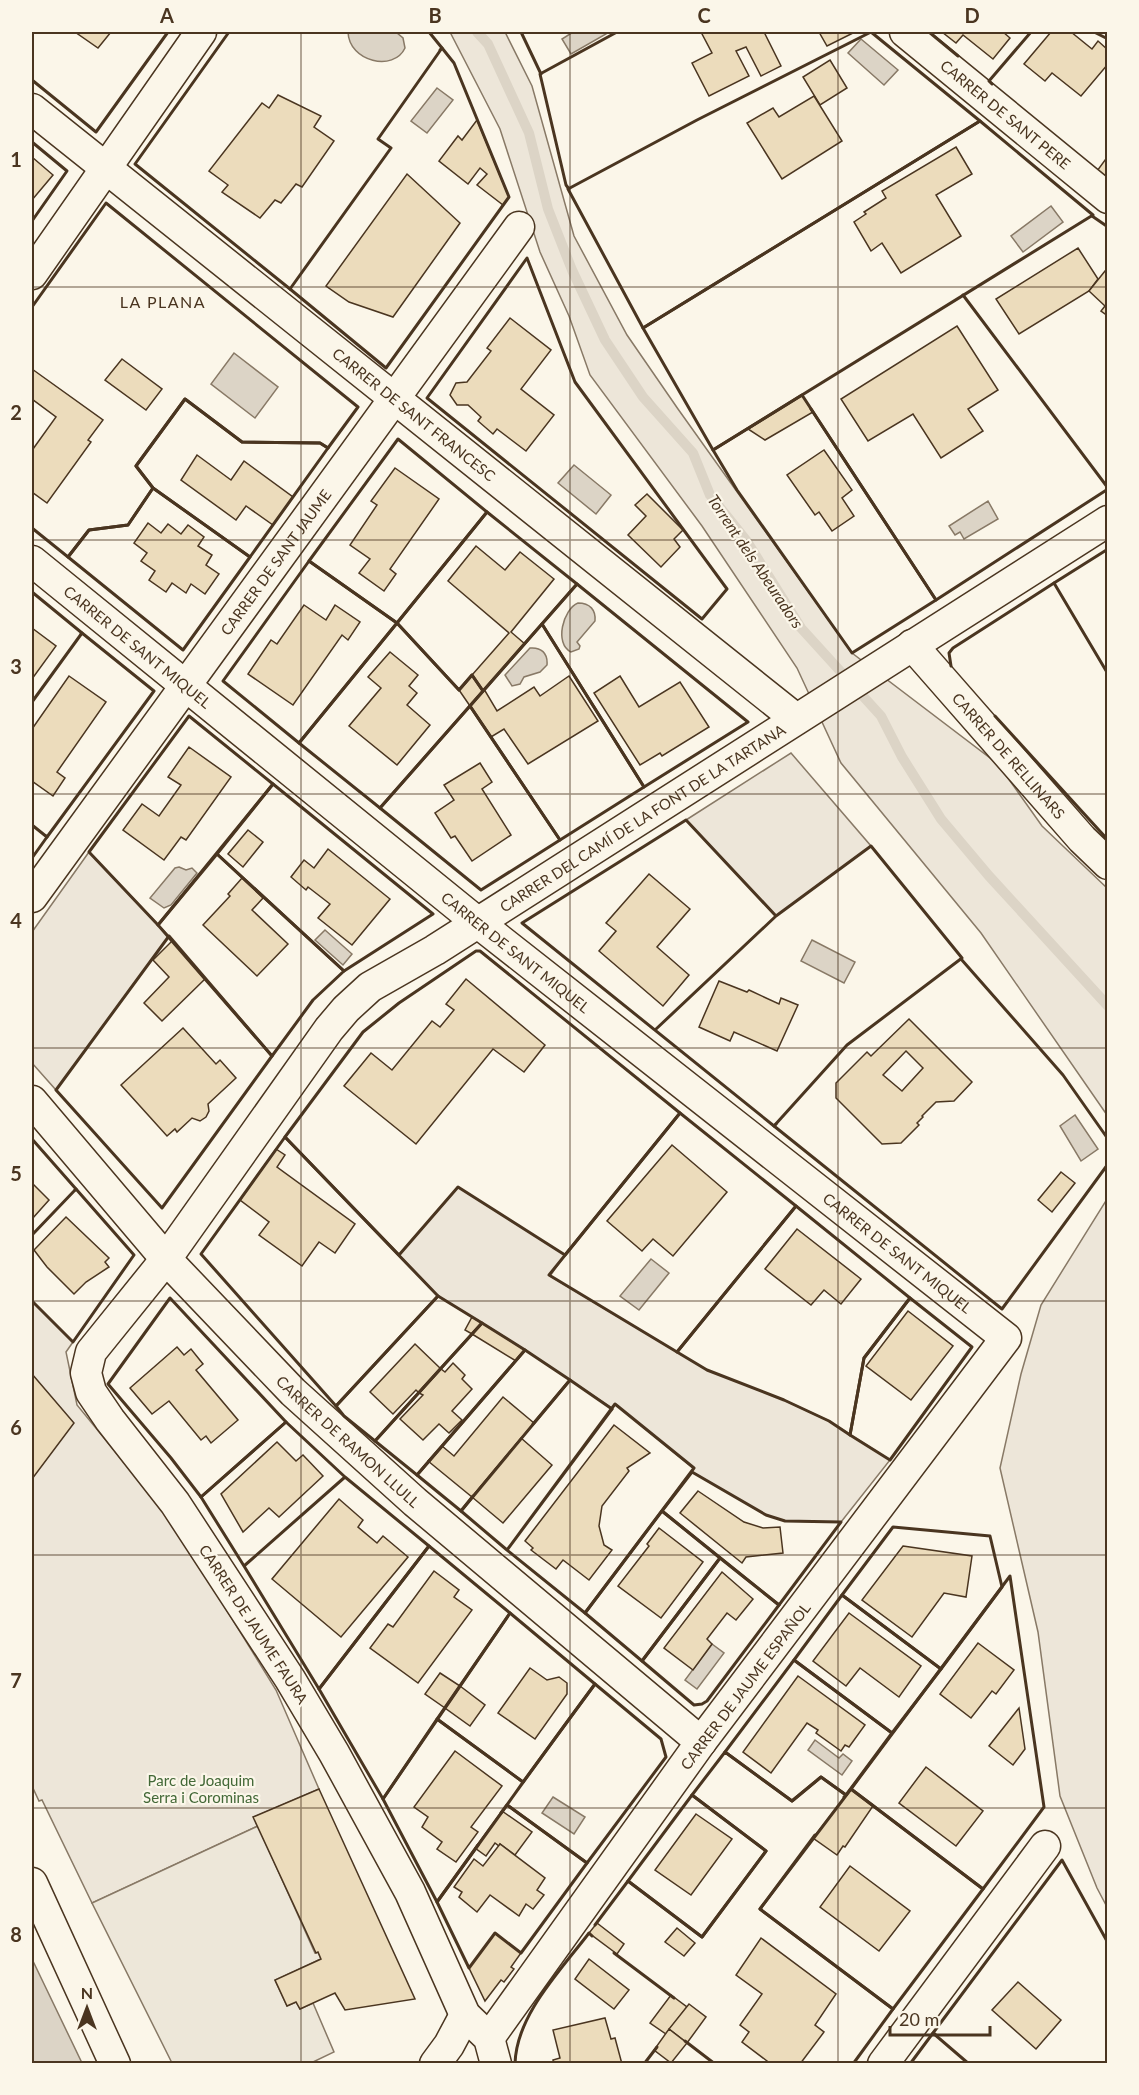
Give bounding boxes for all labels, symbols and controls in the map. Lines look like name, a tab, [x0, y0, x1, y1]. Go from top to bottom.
text: A	[159, 3, 174, 27]
text: B	[428, 3, 442, 27]
text: C	[697, 3, 711, 27]
text: D	[964, 3, 980, 27]
street label: CARRER DE SANT PERE	[937, 56, 1074, 173]
text: 1	[10, 147, 22, 171]
district label: LA PLANA	[120, 292, 206, 311]
street label: CARRER DE SANT FRANCESC	[329, 344, 499, 484]
text: 2	[10, 400, 22, 424]
street label: CARRER DE SANT JAUME	[216, 486, 334, 639]
water label: Torrent dels Abeuradors	[704, 490, 808, 632]
street label: CARRER DE SANT MIQUEL	[60, 582, 215, 712]
text: 3	[10, 654, 22, 678]
street label: CARRER DE RELLINARS	[949, 689, 1069, 822]
street label: CARRER DEL CAMÍ DE LA FONT DE LA TARTANA	[496, 720, 789, 915]
street label: CARRER DE SANT MIQUEL	[438, 888, 594, 1016]
text: 4	[10, 908, 22, 932]
text: 5	[10, 1161, 22, 1185]
street label: CARRER DE SANT MIQUEL	[820, 1189, 976, 1317]
street label: CARRER DE RAMON LLULL	[273, 1372, 424, 1511]
text: 6	[10, 1415, 22, 1439]
street label: CARRER DE JAUME FAURA	[196, 1541, 313, 1708]
street label: CARRER DE JAUME ESPAÑOL	[676, 1599, 814, 1773]
text: 7	[10, 1668, 22, 1692]
park label: Parc de Joaquim Serra i Corominas	[143, 1771, 259, 1806]
text: 8	[10, 1922, 22, 1946]
north arrow	[57, 1978, 117, 2038]
text: N	[81, 1983, 93, 2002]
scale bar	[890, 1999, 990, 2037]
text: 20 m	[899, 2008, 939, 2030]

